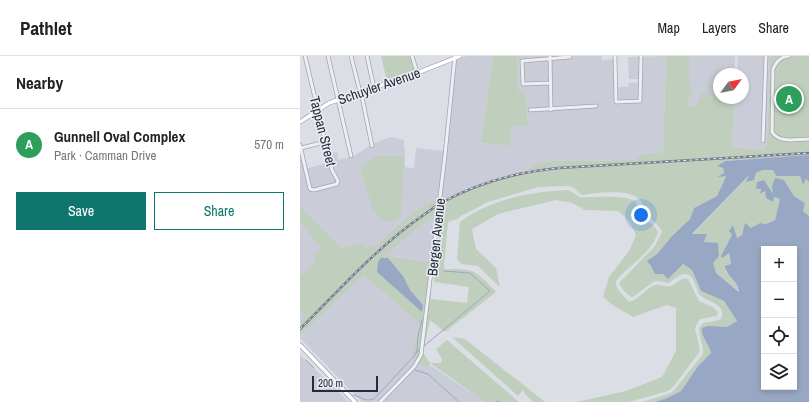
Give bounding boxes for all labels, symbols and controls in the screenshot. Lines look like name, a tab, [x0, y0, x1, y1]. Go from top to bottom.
text: Pathlet	[20, 15, 72, 41]
text: Map	[658, 19, 680, 37]
text: Layers	[702, 19, 736, 37]
text: Share	[758, 19, 789, 37]
street label: Schuyler Avenue	[335, 63, 423, 109]
north arrow	[713, 68, 749, 104]
text: Nearby	[16, 71, 63, 94]
pin: A	[776, 84, 802, 114]
street label: Tappan Street	[306, 94, 340, 168]
text: Gunnell Oval Complex	[54, 126, 185, 147]
text: A	[25, 136, 33, 153]
text: 570 m	[254, 136, 284, 153]
text: Park · Camman Drive	[54, 147, 156, 164]
button: Save	[16, 192, 146, 230]
button: Share	[154, 192, 284, 230]
street label: Bergen Avenue	[423, 197, 449, 277]
your location	[631, 205, 651, 225]
map controls	[761, 246, 797, 390]
button: +	[761, 246, 797, 282]
button: −	[761, 282, 797, 318]
button: locate	[761, 318, 797, 354]
button: layers	[761, 354, 797, 390]
scale bar	[312, 374, 378, 393]
text: 200 m	[318, 376, 343, 390]

